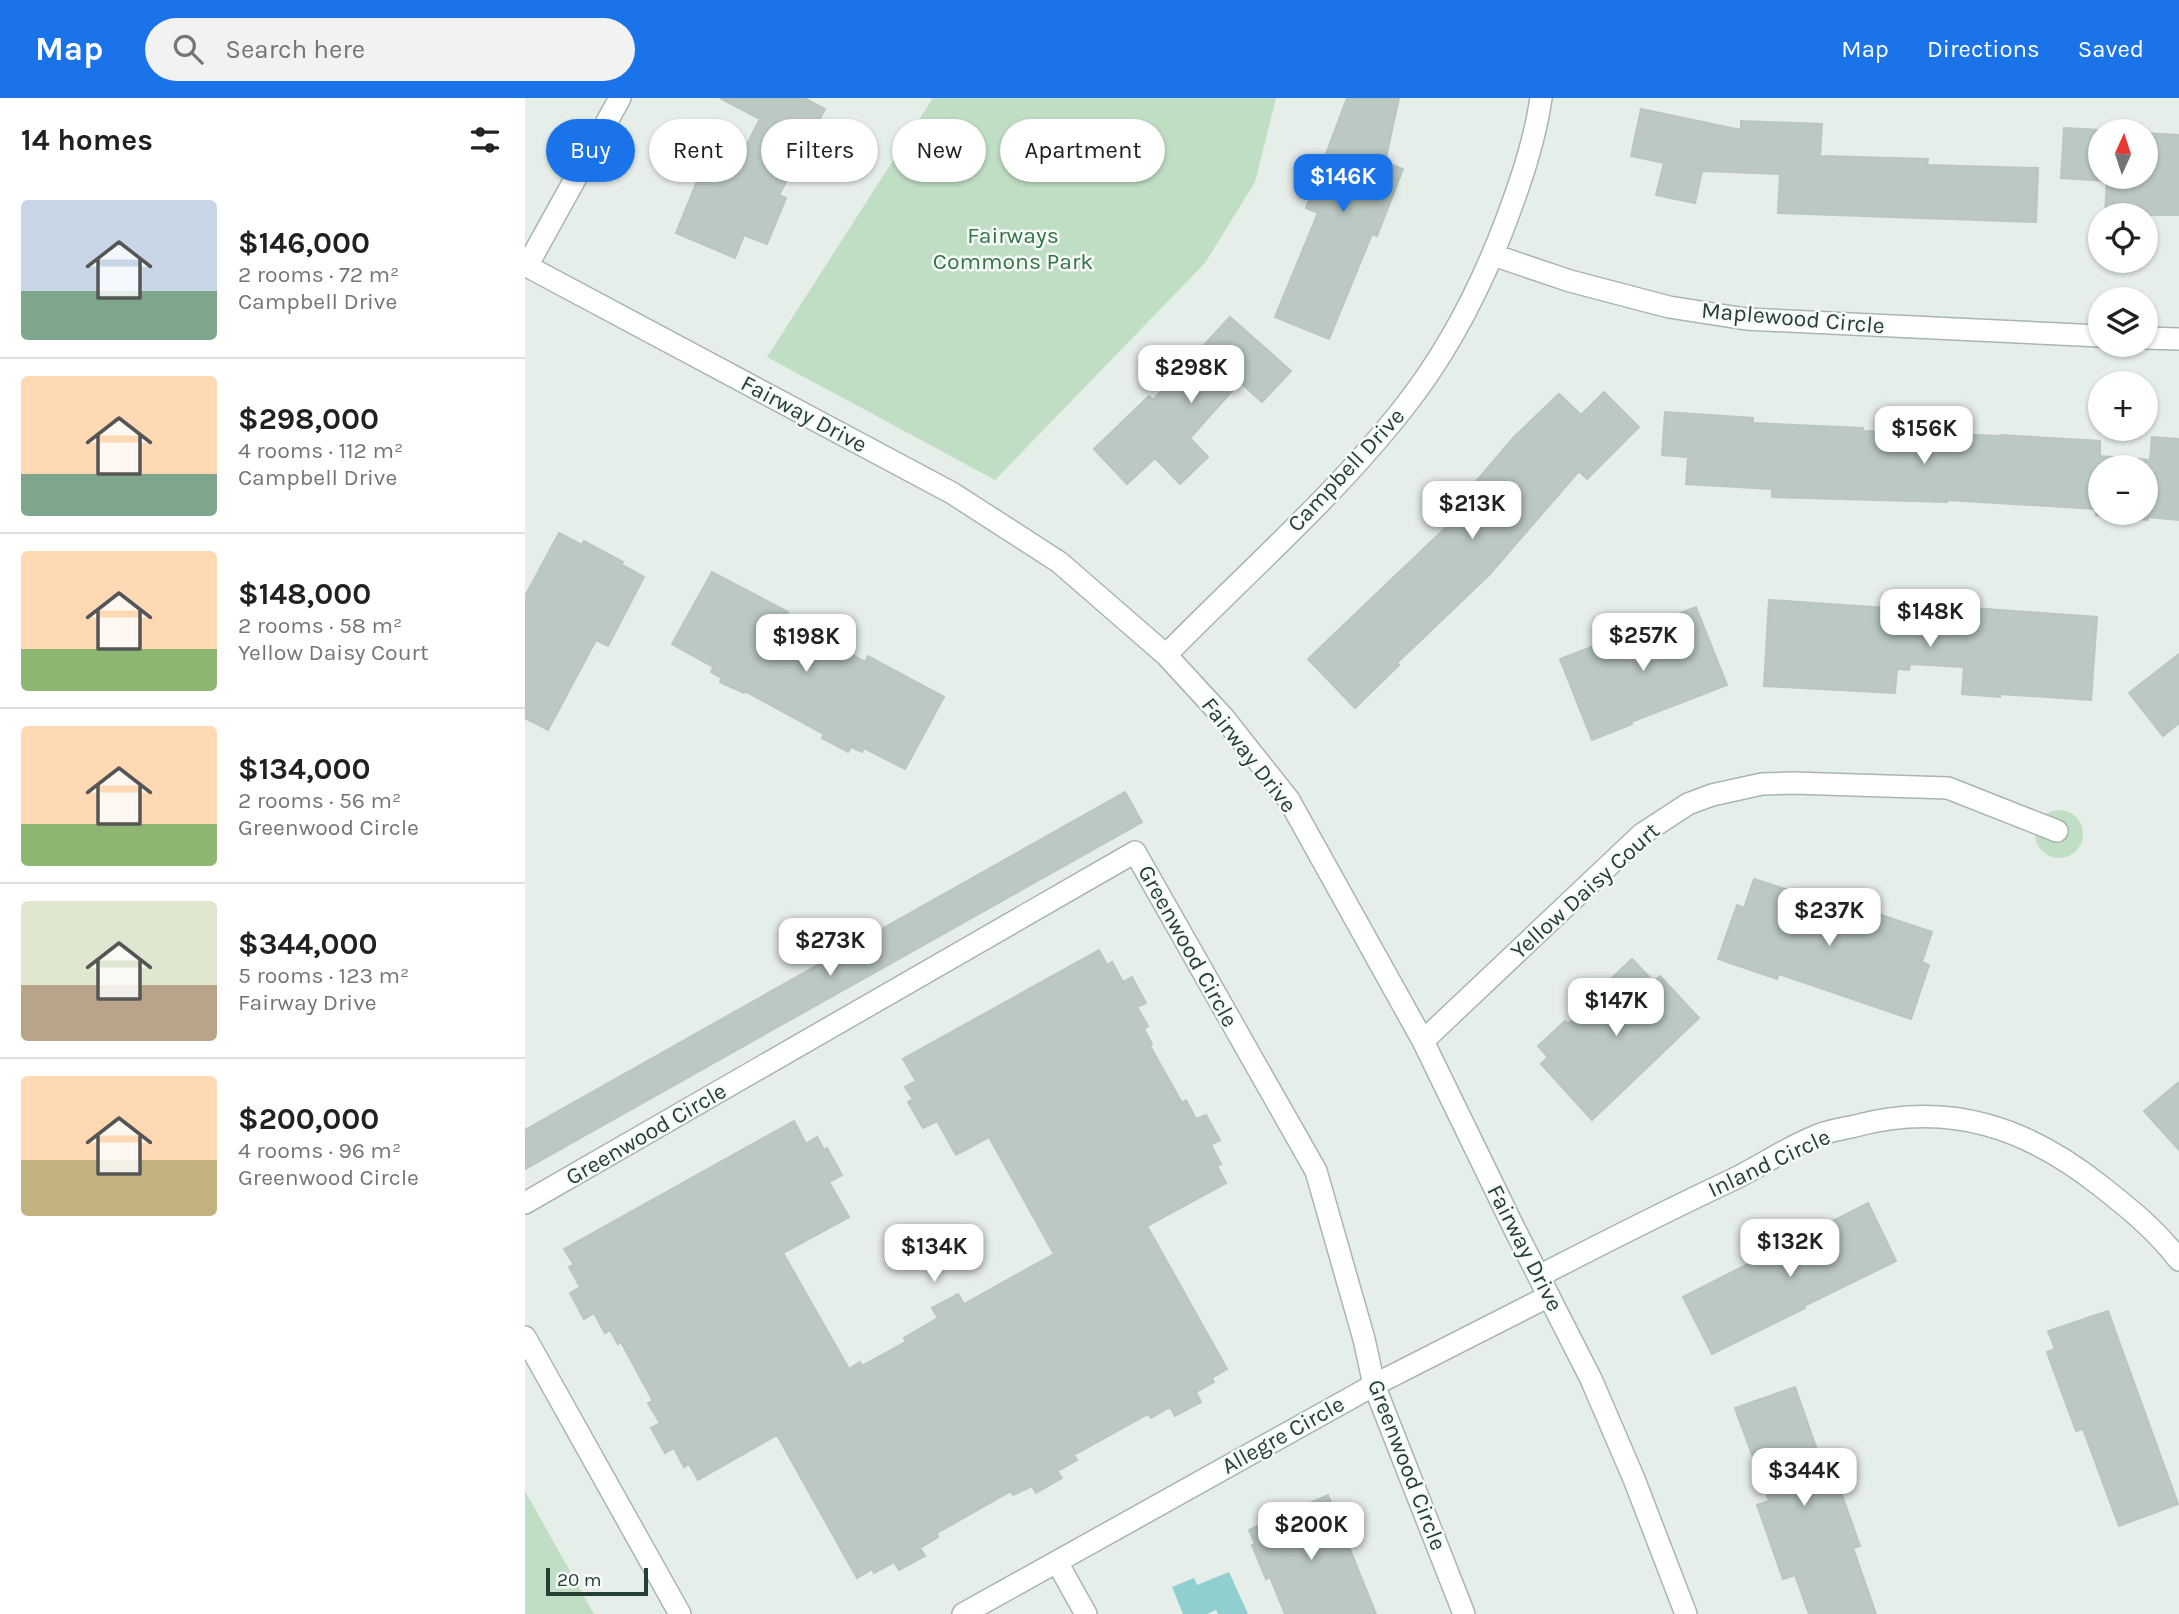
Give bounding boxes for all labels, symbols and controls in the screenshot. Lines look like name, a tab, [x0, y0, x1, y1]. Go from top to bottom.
search box	[145, 18, 635, 81]
text: Map	[35, 30, 103, 68]
icon: search	[169, 30, 207, 68]
text: Search here	[225, 34, 365, 65]
text: Map	[1841, 35, 1889, 63]
text: Directions	[1927, 35, 2040, 63]
text: Saved	[2078, 35, 2144, 63]
chip: Buy	[546, 119, 635, 182]
chip: Rent	[649, 119, 747, 182]
chip: Filters	[761, 119, 878, 182]
chip: New	[892, 119, 986, 182]
chip: Apartment	[1000, 119, 1165, 182]
north arrow	[2088, 119, 2158, 189]
map controls	[2088, 119, 2158, 525]
icon: filters	[466, 121, 504, 159]
text: 14 homes	[21, 122, 153, 158]
pin: $146K	[1294, 155, 1392, 214]
text: $146K	[1310, 163, 1376, 190]
button: locate	[2088, 203, 2158, 273]
park label: Fairways Commons Park	[933, 222, 1093, 275]
text: $146,000	[238, 225, 370, 261]
icon: home	[77, 228, 161, 312]
text: 2 rooms · 72 m²	[238, 261, 399, 288]
button: layers	[2088, 287, 2158, 357]
text: Campbell Drive	[238, 288, 397, 315]
street label: Maplewood Circle	[1700, 297, 1886, 339]
pin: $298K	[1142, 345, 1240, 405]
text: $298K	[1154, 354, 1228, 381]
street label: Fairway Drive	[736, 370, 872, 458]
button: +	[2088, 371, 2158, 441]
text: $298,000	[238, 401, 379, 437]
street label: Campbell Drive	[1282, 403, 1410, 537]
icon: home	[77, 404, 161, 488]
pin: $156K	[1875, 406, 1973, 466]
text: $156K	[1891, 415, 1957, 442]
text: 4 rooms · 112 m²	[238, 437, 403, 464]
button: −	[2088, 455, 2158, 525]
text: Campbell Drive	[238, 464, 397, 491]
pin: $213K	[1423, 482, 1521, 541]
text: $213K	[1438, 490, 1506, 517]
text: $148,000	[238, 576, 371, 612]
icon: home	[77, 579, 161, 663]
pin: $148K	[1881, 589, 1979, 649]
text: $148K	[1896, 598, 1964, 625]
text: 2 rooms · 58 m²	[238, 612, 402, 639]
pin: $198K	[757, 614, 855, 674]
pin: $257K	[1594, 614, 1692, 673]
text: $257K	[1608, 622, 1678, 649]
text: $198K	[772, 623, 840, 650]
text: Yellow Daisy Court	[238, 639, 429, 666]
street label: Fairway Drive	[1196, 692, 1302, 818]
text: $134,000	[238, 751, 370, 787]
icon: home	[77, 754, 161, 838]
text: 2 rooms · 56 m²	[238, 787, 401, 814]
text: Greenwood Circle	[238, 814, 419, 841]
street label: Yellow Daisy Court	[1505, 817, 1665, 965]
street label: Greenwood Circle	[1132, 860, 1244, 1032]
pin: $237K	[1780, 888, 1878, 948]
text: $237K	[1794, 897, 1864, 924]
pin: $273K	[781, 918, 879, 978]
text: $344,000	[238, 926, 378, 962]
text: $273K	[795, 927, 865, 954]
icon: home	[77, 929, 161, 1013]
text: 5 rooms · 123 m²	[238, 962, 409, 989]
pin: $147K	[1567, 978, 1665, 1038]
text: $147K	[1584, 987, 1648, 1014]
text: Fairway Drive	[238, 989, 377, 1016]
street label: Greenwood Circle	[561, 1077, 731, 1191]
text: $200,000	[238, 1101, 379, 1137]
icon: home	[77, 1104, 161, 1188]
street label: Inland Circle	[1704, 1123, 1834, 1203]
text: 4 rooms · 96 m²	[238, 1137, 401, 1164]
text: Greenwood Circle	[238, 1164, 419, 1191]
street label: Fairway Drive	[1482, 1180, 1568, 1316]
pin: $132K	[1741, 1220, 1839, 1279]
pin: $134K	[885, 1224, 983, 1284]
text: $132K	[1756, 1228, 1824, 1255]
text: $134K	[900, 1233, 968, 1260]
street label: Greenwood Circle	[1362, 1376, 1452, 1554]
street label: Allegre Circle	[1217, 1390, 1349, 1480]
pin: $344K	[1755, 1448, 1853, 1508]
text: $344K	[1768, 1457, 1840, 1484]
pin: $200K	[1262, 1502, 1360, 1562]
text: $200K	[1274, 1511, 1348, 1538]
scale bar	[546, 1565, 647, 1597]
text: 20 m	[557, 1569, 602, 1591]

